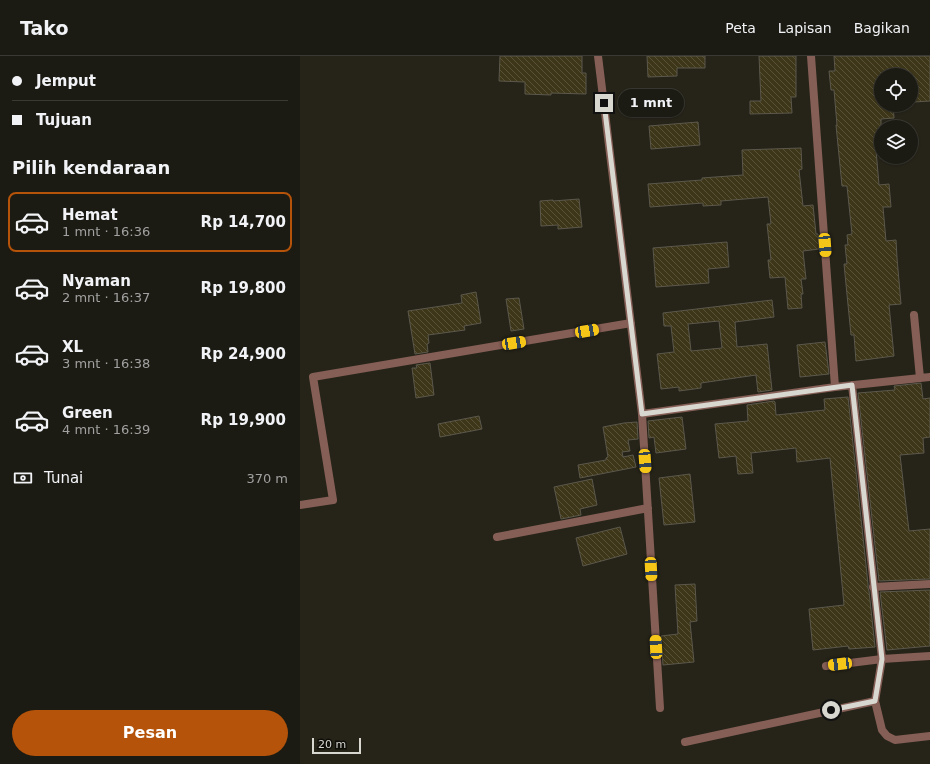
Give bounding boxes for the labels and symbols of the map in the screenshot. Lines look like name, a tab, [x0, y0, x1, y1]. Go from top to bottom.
callout: 1 mnt	[618, 89, 684, 117]
route end	[595, 94, 613, 112]
car	[818, 233, 832, 257]
car	[574, 323, 600, 339]
car	[501, 335, 527, 351]
car	[638, 449, 652, 473]
car	[644, 557, 658, 581]
car	[649, 635, 663, 659]
car	[827, 657, 853, 671]
route start	[822, 701, 840, 719]
scale bar	[312, 736, 361, 755]

